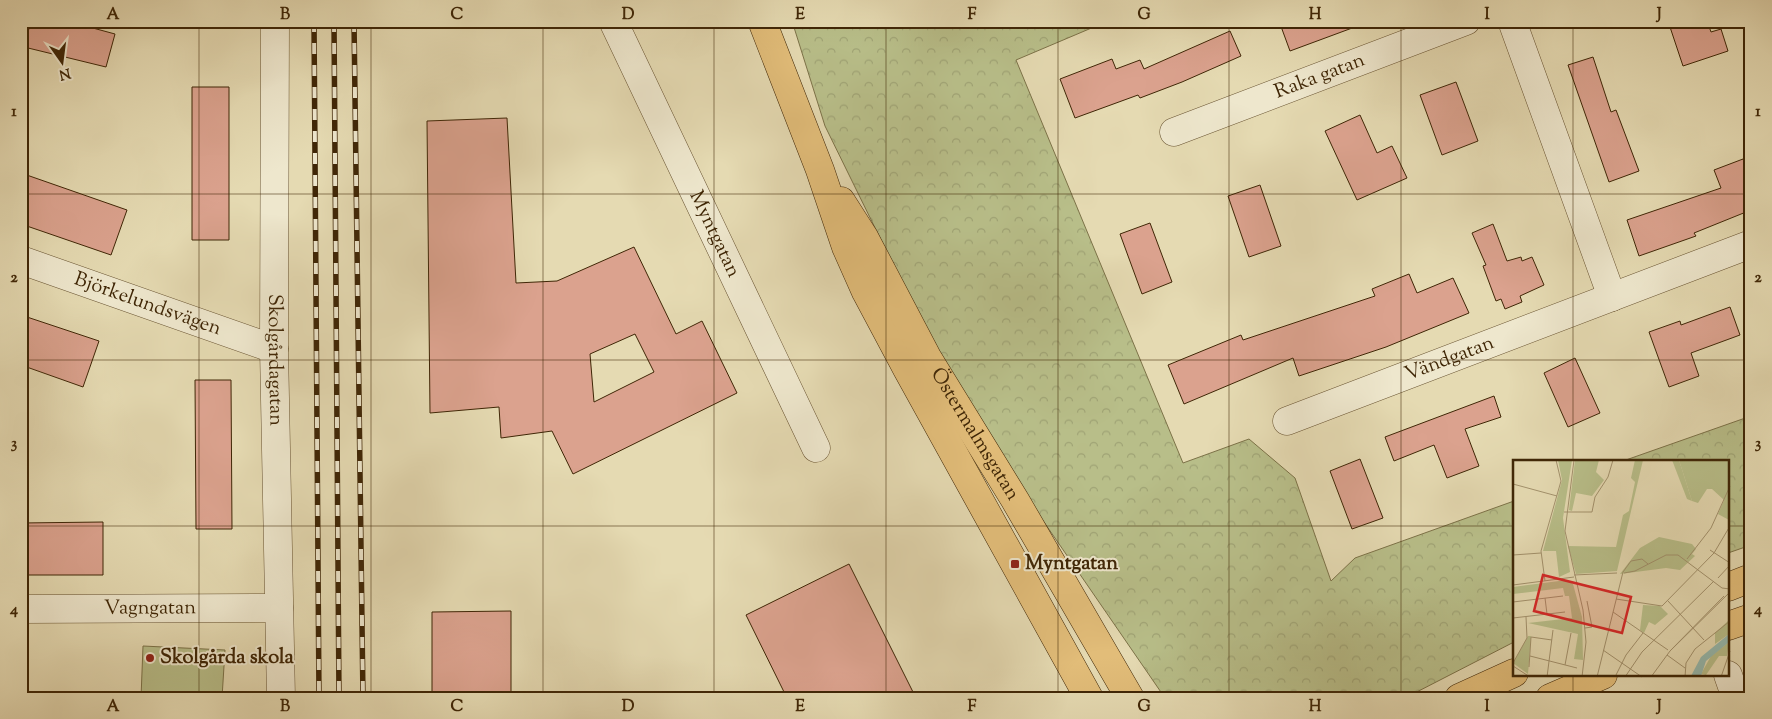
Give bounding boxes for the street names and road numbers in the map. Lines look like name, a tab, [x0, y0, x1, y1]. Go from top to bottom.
street label: Raka gatan	[1270, 46, 1369, 107]
street label: Myntgatan	[681, 186, 748, 283]
street label: Björkelundsvägen	[70, 265, 225, 344]
street label: Skolgårdagatan	[259, 294, 290, 426]
street label: Vändgatan	[1401, 329, 1499, 389]
street label: Östermalmsgatan	[923, 362, 1027, 506]
street label: Vagngatan	[104, 594, 196, 623]

